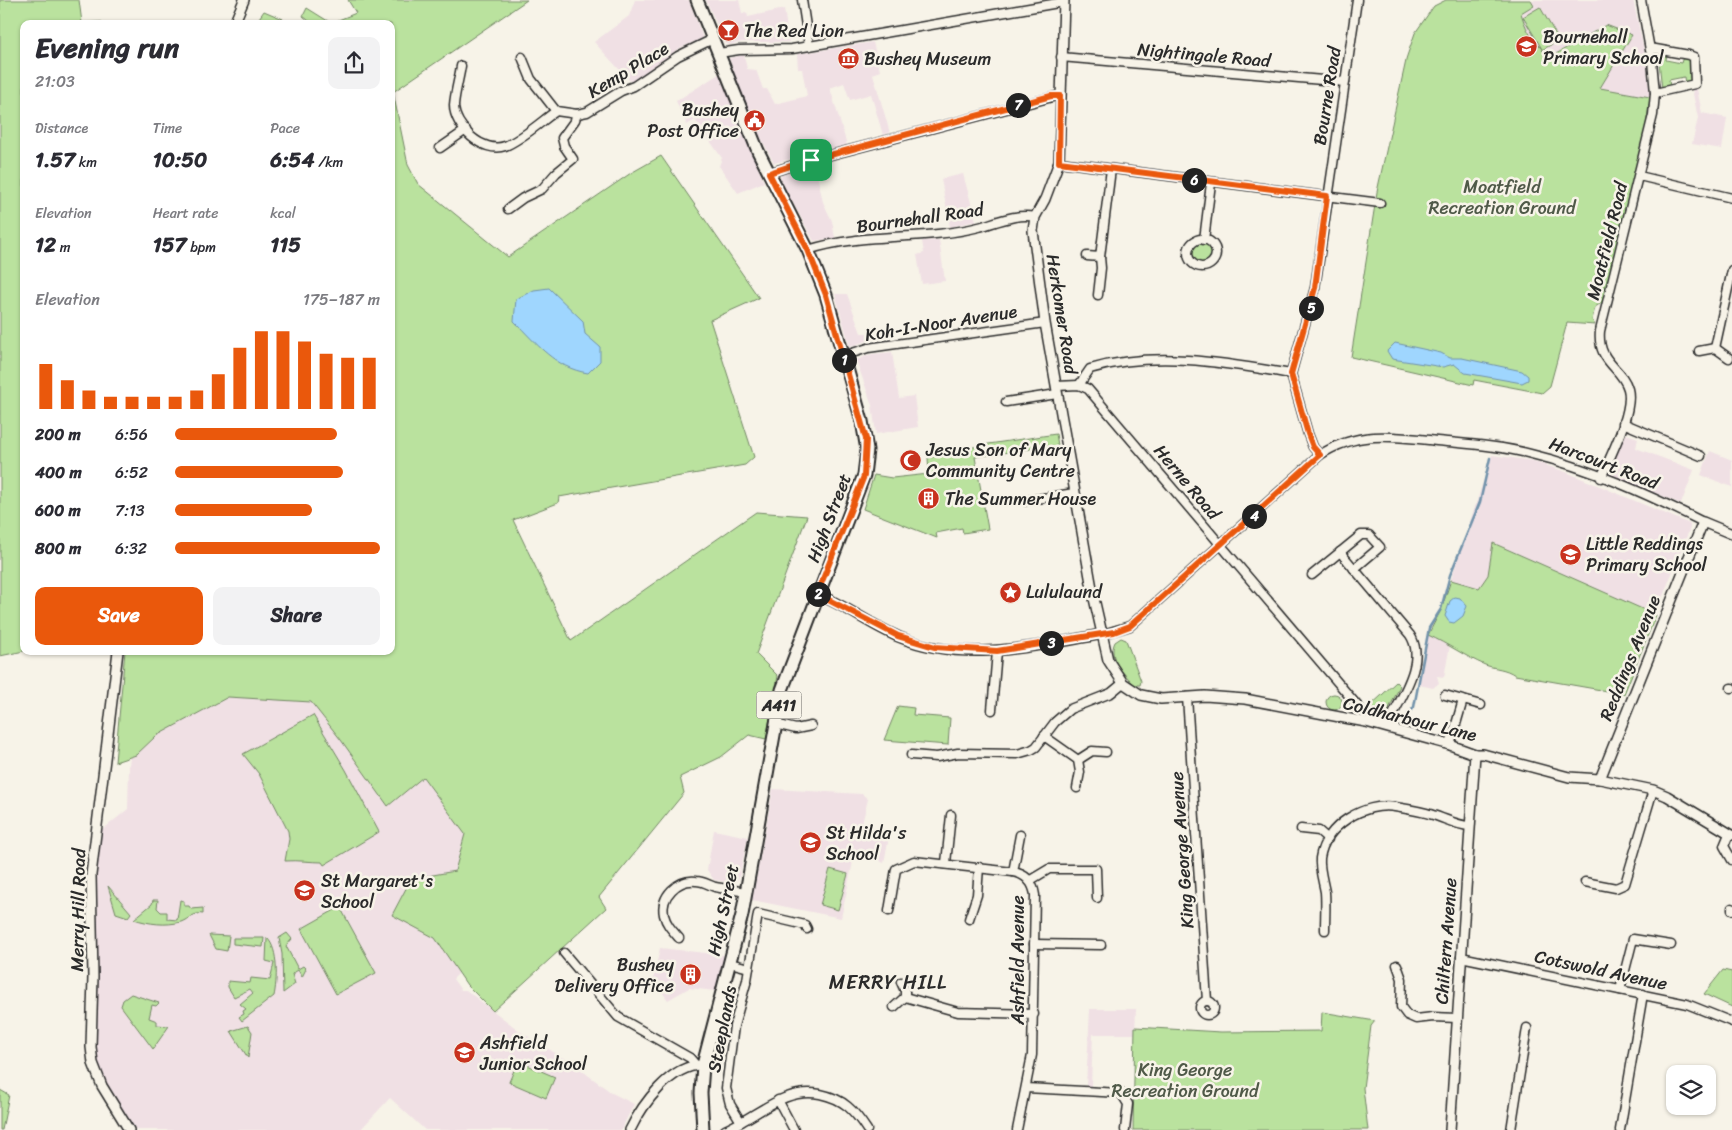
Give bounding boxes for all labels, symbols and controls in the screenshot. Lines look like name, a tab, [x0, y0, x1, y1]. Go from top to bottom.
place label: The Red Lion	[744, 15, 844, 47]
bar icon: The Red Lion	[716, 19, 740, 43]
place label: Bournehall Primary School	[1543, 21, 1665, 74]
text: Evening run	[35, 23, 179, 72]
street label: Kemp Place	[581, 33, 675, 107]
street label: Nightingale Road	[1136, 33, 1273, 77]
school or university icon: Bournehall Primary School	[1515, 35, 1539, 59]
button: share	[328, 37, 380, 89]
place label: Bushey Museum	[864, 43, 991, 75]
street label: Bourne Road	[1303, 43, 1351, 147]
museum icon: Bushey Museum	[836, 47, 860, 71]
text: 21:03	[35, 67, 75, 96]
pin: 7	[1006, 92, 1030, 118]
text: 7	[1015, 93, 1023, 118]
place label: Bushey Post Office	[647, 94, 740, 147]
public building icon: Bushey Post Office	[743, 108, 767, 132]
text: Distance	[35, 116, 88, 141]
text: Time	[153, 116, 182, 141]
text: Pace	[270, 116, 300, 141]
pin	[790, 139, 832, 181]
text: 1.57	[35, 141, 75, 179]
text: 10:50	[153, 141, 207, 179]
text: 6:54	[270, 141, 315, 179]
icon: arrive	[797, 146, 825, 174]
text: km	[75, 150, 97, 175]
text: /km	[315, 150, 343, 175]
pin: 6	[1182, 168, 1206, 192]
text: 6	[1191, 168, 1198, 193]
park label: Moatfield Recreation Ground	[1429, 171, 1577, 224]
street label: Moatfield Road	[1577, 177, 1637, 303]
street label: Bournehall Road	[854, 193, 987, 243]
text: Elevation	[35, 201, 92, 226]
text: Heart rate	[153, 201, 218, 226]
text: kcal	[270, 201, 296, 226]
text: 12	[35, 226, 56, 264]
text: 157	[153, 226, 187, 264]
text: 115	[270, 226, 301, 264]
text: m	[56, 235, 71, 260]
text: bpm	[187, 235, 216, 260]
street label: Herkomer Road	[1037, 252, 1088, 378]
text: Elevation	[35, 285, 100, 314]
text: 175–187 m	[303, 285, 380, 314]
street label: Koh-I-Noor Avenue	[863, 295, 1020, 351]
pin: 5	[1298, 296, 1324, 320]
text: 5	[1307, 296, 1316, 321]
pin: 1	[832, 348, 856, 372]
text: 1	[841, 348, 848, 373]
text: 200 m	[35, 420, 81, 449]
text: 6:56	[115, 420, 148, 449]
street label: Harcourt Road	[1544, 427, 1665, 499]
place label: Jesus Son of Mary Community Centre	[925, 434, 1075, 487]
street label: Herne Road	[1145, 437, 1230, 528]
mosque icon: Jesus Son of Mary Community Centre	[898, 448, 922, 472]
text: 400 m	[35, 458, 82, 487]
text: 6:52	[115, 458, 148, 487]
street label: High Street	[797, 469, 861, 567]
place label: The Summer House	[945, 483, 1097, 515]
building icon: The Summer House	[917, 487, 941, 511]
text: 600 m	[35, 496, 81, 525]
text: 7:13	[115, 496, 145, 525]
pin: 4	[1242, 504, 1266, 528]
text: 4	[1250, 504, 1259, 529]
place label: Little Reddings Primary School	[1586, 528, 1708, 581]
text: 800 m	[35, 534, 81, 563]
text: 6:32	[115, 534, 147, 563]
school or university icon: Little Reddings Primary School	[1558, 542, 1582, 566]
place label: Lululaund	[1026, 576, 1103, 608]
place icon: Lululaund	[998, 580, 1022, 604]
pin: 2	[806, 582, 830, 606]
text: 2	[814, 582, 823, 607]
button: Save	[35, 587, 203, 645]
button: Share	[213, 587, 380, 645]
street label: Reddings Avenue	[1590, 590, 1670, 726]
pin: 3	[1038, 630, 1064, 656]
text: 3	[1048, 631, 1055, 656]
street label: Coldharbour Lane	[1340, 687, 1481, 751]
road number: A411	[756, 692, 802, 718]
street label: King George Avenue	[1161, 770, 1203, 930]
place label: St Hilda's School	[826, 817, 907, 870]
school or university icon: St Hilda's School	[798, 831, 822, 855]
street label: Merry Hill Road	[61, 847, 95, 972]
street label: High Street	[698, 861, 748, 959]
place label: St Margaret's School	[321, 865, 433, 918]
street label: Chiltern Avenue	[1426, 877, 1466, 1005]
school or university icon: St Margaret's School	[293, 879, 317, 903]
street label: Ashfield Avenue	[1002, 895, 1034, 1026]
street label: Cotswold Avenue	[1532, 940, 1670, 1000]
place label: Bushey Delivery Office	[555, 949, 675, 1002]
building icon: Bushey Delivery Office	[678, 963, 702, 987]
district label: MERRY HILL	[829, 965, 947, 1000]
street label: Steeplands	[698, 982, 746, 1075]
place label: Ashfield Junior School	[479, 1027, 588, 1080]
school or university icon: Ashfield Junior School	[452, 1041, 476, 1065]
park label: King George Recreation Ground	[1112, 1054, 1260, 1107]
map controls	[1666, 1065, 1716, 1115]
button: layers	[1666, 1065, 1716, 1115]

